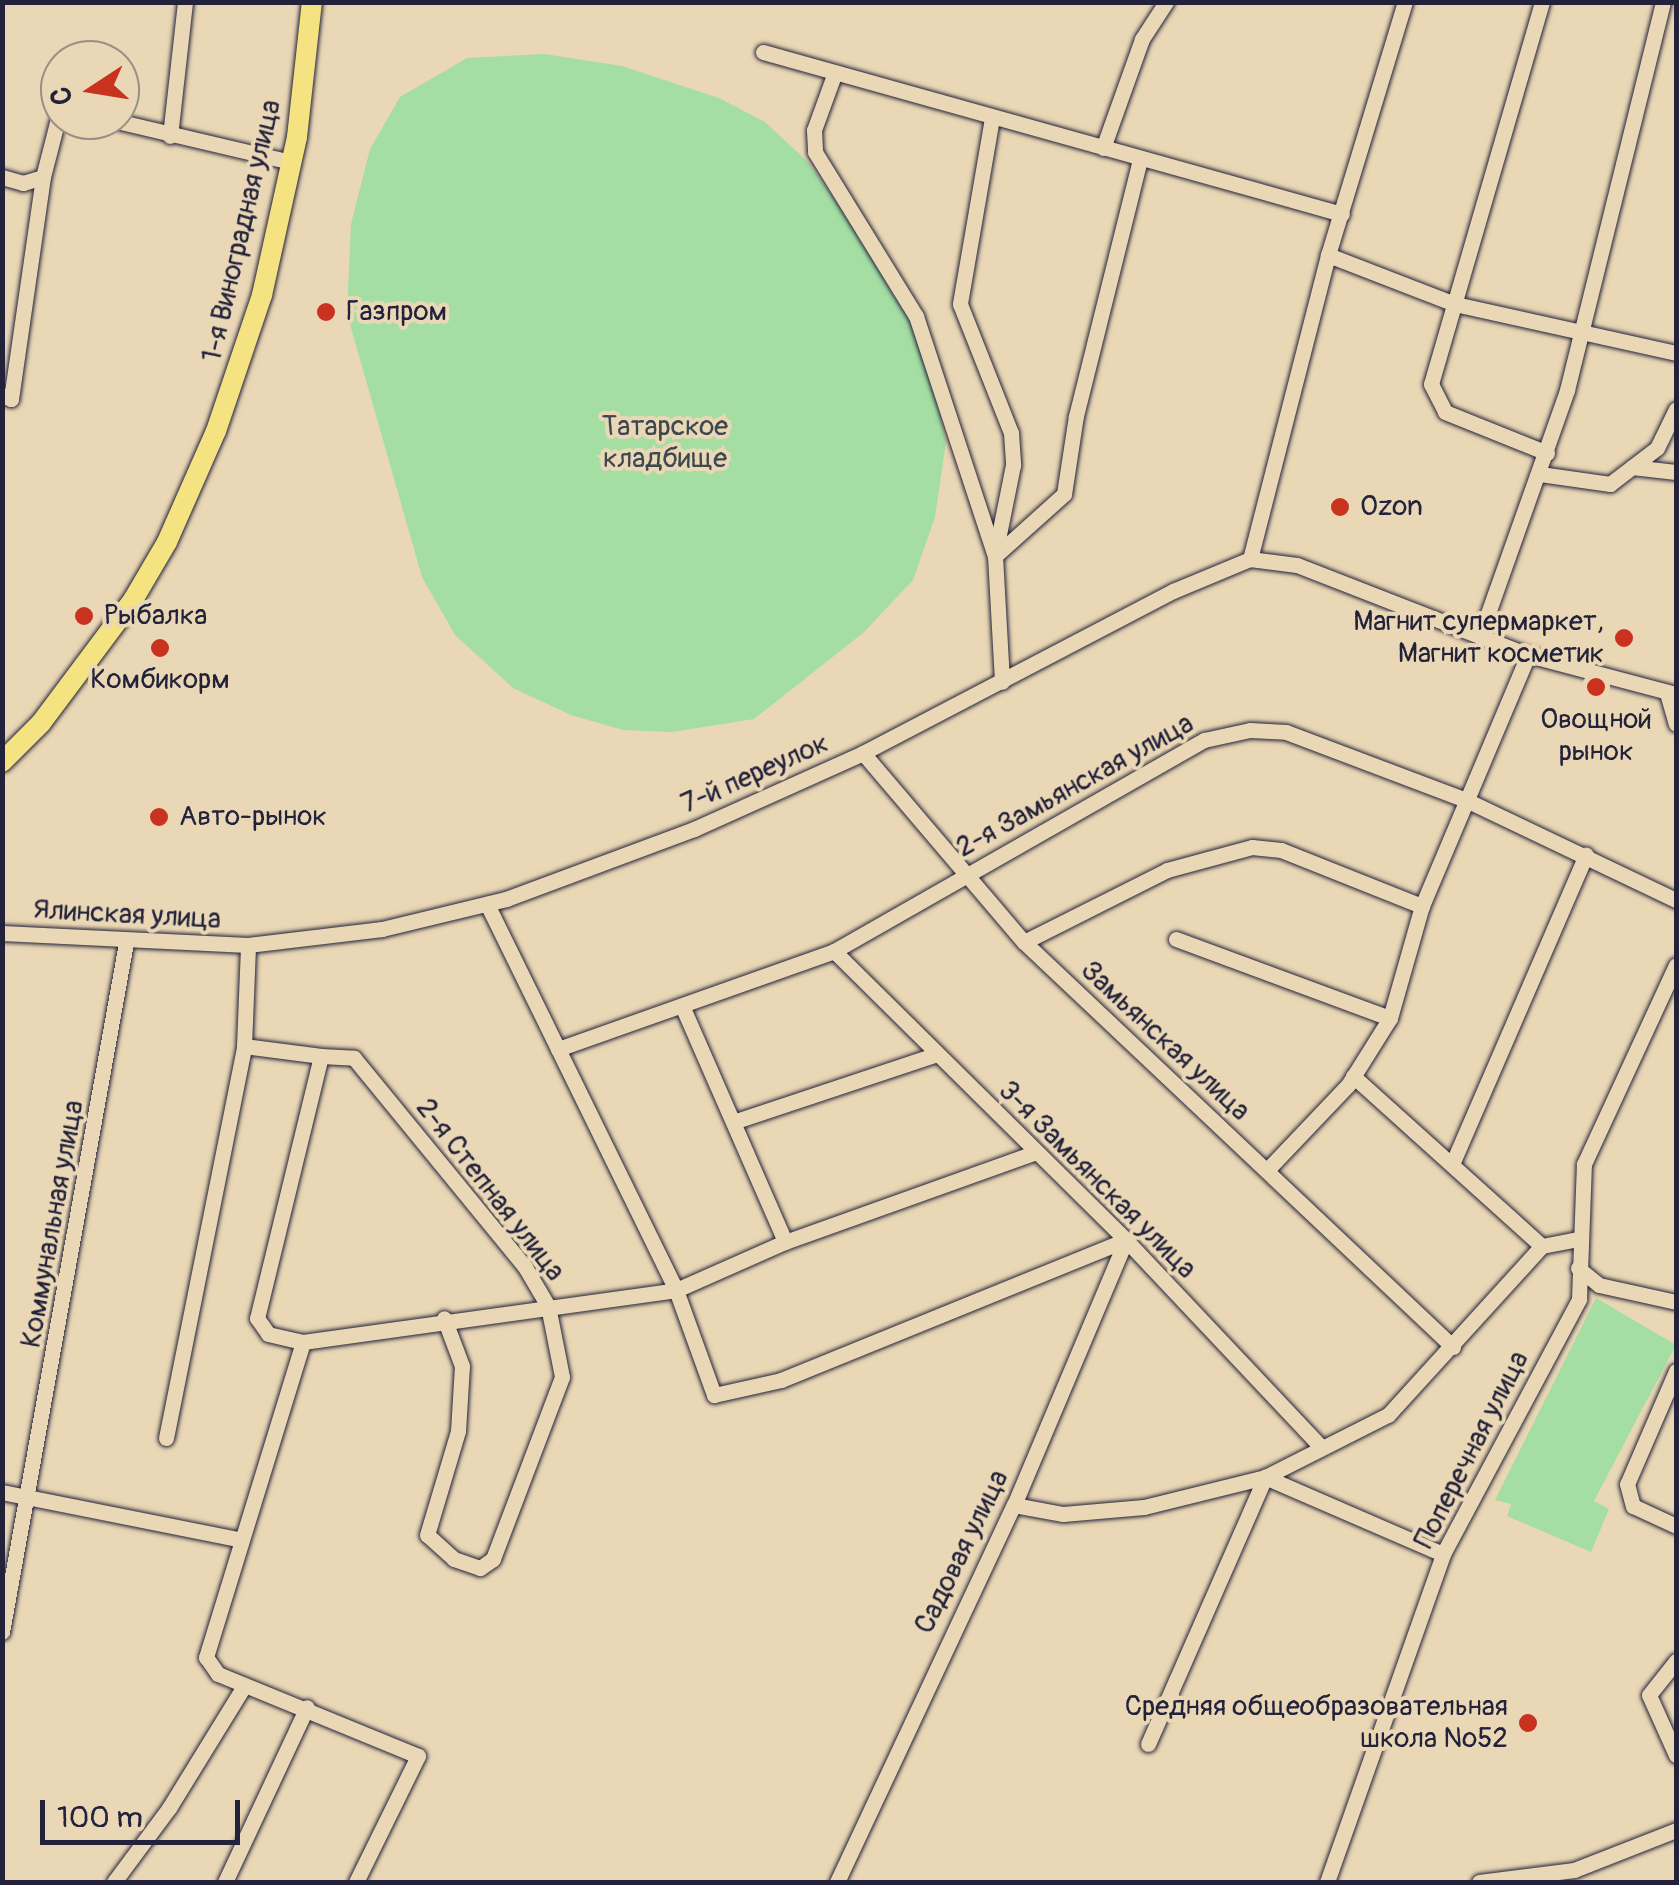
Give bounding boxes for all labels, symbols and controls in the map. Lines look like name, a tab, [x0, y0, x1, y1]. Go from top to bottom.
north arrow	[40, 40, 140, 140]
text: С	[43, 84, 81, 108]
street label: 1-я Виноградная улица	[195, 97, 289, 365]
place label: Газпром	[346, 295, 447, 329]
marker: Газпром	[315, 301, 337, 323]
park label: Татарское кладбище	[602, 410, 728, 476]
place label: Ozon	[1360, 490, 1423, 524]
marker: Ozon	[1329, 496, 1351, 518]
place label: Рыбалка	[104, 599, 207, 633]
marker: Рыбалка	[73, 605, 95, 627]
place label: Магнит супермаркет, Магнит косметик	[1353, 605, 1604, 671]
marker: Магнит супермаркет, Магнит косметик	[1613, 627, 1635, 649]
marker: Комбикорм	[149, 637, 171, 659]
place label: Комбикорм	[90, 663, 230, 697]
marker: Овощной рынок	[1585, 676, 1607, 698]
place label: Овощной рынок	[1540, 703, 1652, 769]
street label: 2-я Замьянская улица	[951, 707, 1199, 865]
street label: 7-й переулок	[676, 727, 834, 821]
place label: Авто-рынок	[179, 800, 327, 834]
marker: Авто-рынок	[148, 806, 170, 828]
street label: Ялинская улица	[32, 893, 222, 937]
street label: Замьянская улица	[1073, 954, 1257, 1128]
street label: 3-я Замьянская улица	[991, 1074, 1203, 1286]
street label: 2-я Степная улица	[408, 1092, 572, 1288]
street label: Коммунальная улица	[15, 1098, 91, 1350]
street label: Поперечная улица	[1408, 1346, 1536, 1554]
street label: Садовая улица	[908, 1465, 1016, 1639]
place label: Средняя общеобразовательная школа №52	[1125, 1690, 1508, 1756]
marker: Средняя общеобразовательная школа №52	[1517, 1712, 1539, 1734]
scale bar	[45, 1780, 245, 1842]
text: 100 m	[57, 1799, 143, 1836]

